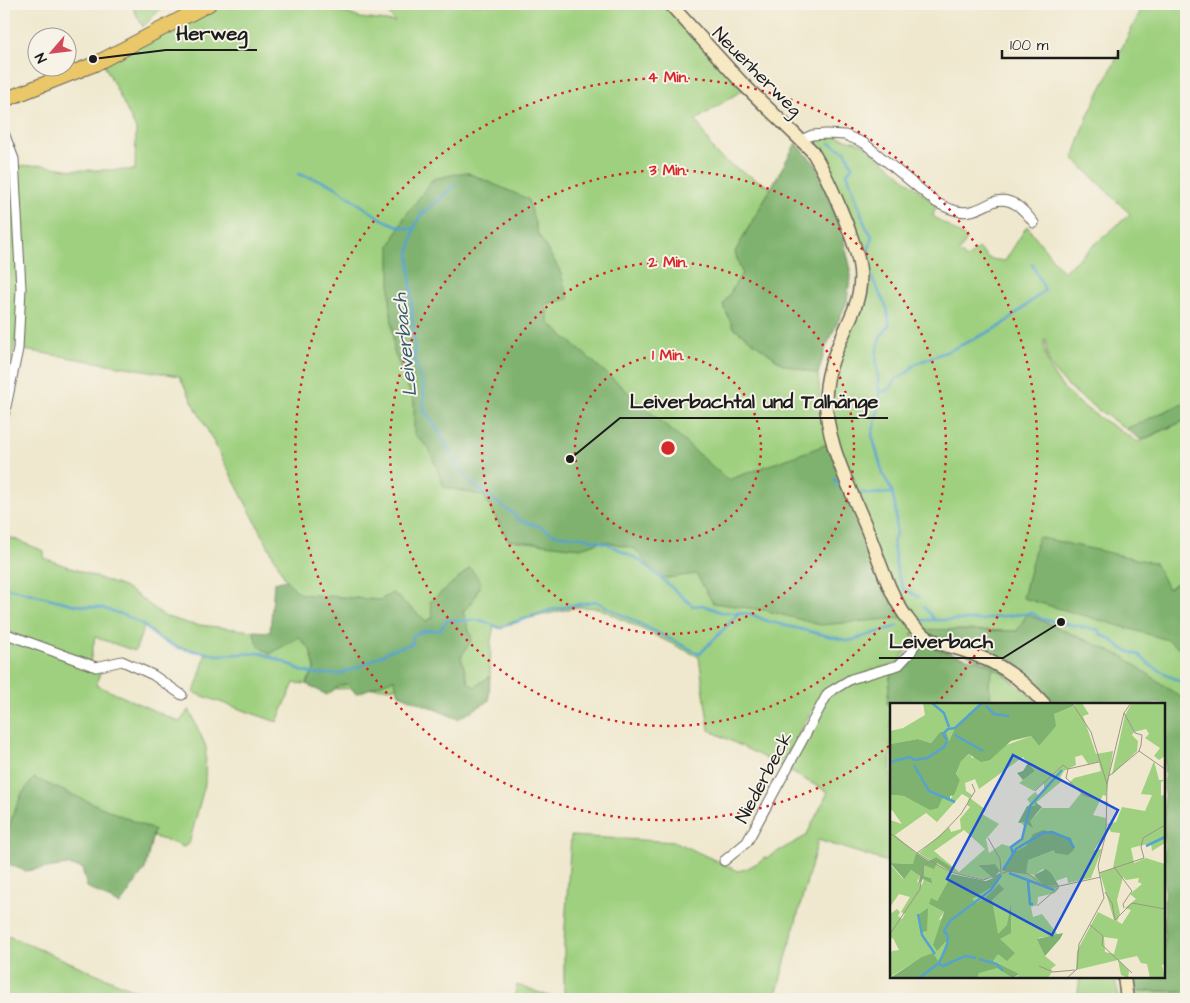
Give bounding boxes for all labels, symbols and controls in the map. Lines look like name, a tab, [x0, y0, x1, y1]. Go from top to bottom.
callout: Herweg	[166, 15, 257, 50]
text: Herweg	[176, 20, 248, 49]
street label: Neuenherweg	[705, 21, 808, 124]
north arrow	[28, 28, 78, 78]
scale bar	[1002, 28, 1119, 60]
text: 100 m	[1010, 35, 1049, 56]
text: N	[30, 49, 52, 66]
text: 4 Min.	[648, 67, 688, 88]
text: 3 Min.	[648, 160, 687, 181]
text: 2 Min.	[648, 252, 687, 273]
water label: Leiverbach	[386, 291, 424, 398]
text: 1 Min.	[652, 345, 684, 366]
callout: Leiverbachtal und Talhänge	[620, 383, 888, 418]
text: Leiverbachtal und Talhänge	[630, 388, 879, 417]
centre of rings	[659, 439, 677, 457]
callout: Leiverbach	[879, 623, 1003, 658]
text: Leiverbach	[889, 628, 994, 656]
inset map	[890, 703, 1165, 978]
street label: Niederbeck	[729, 727, 800, 828]

